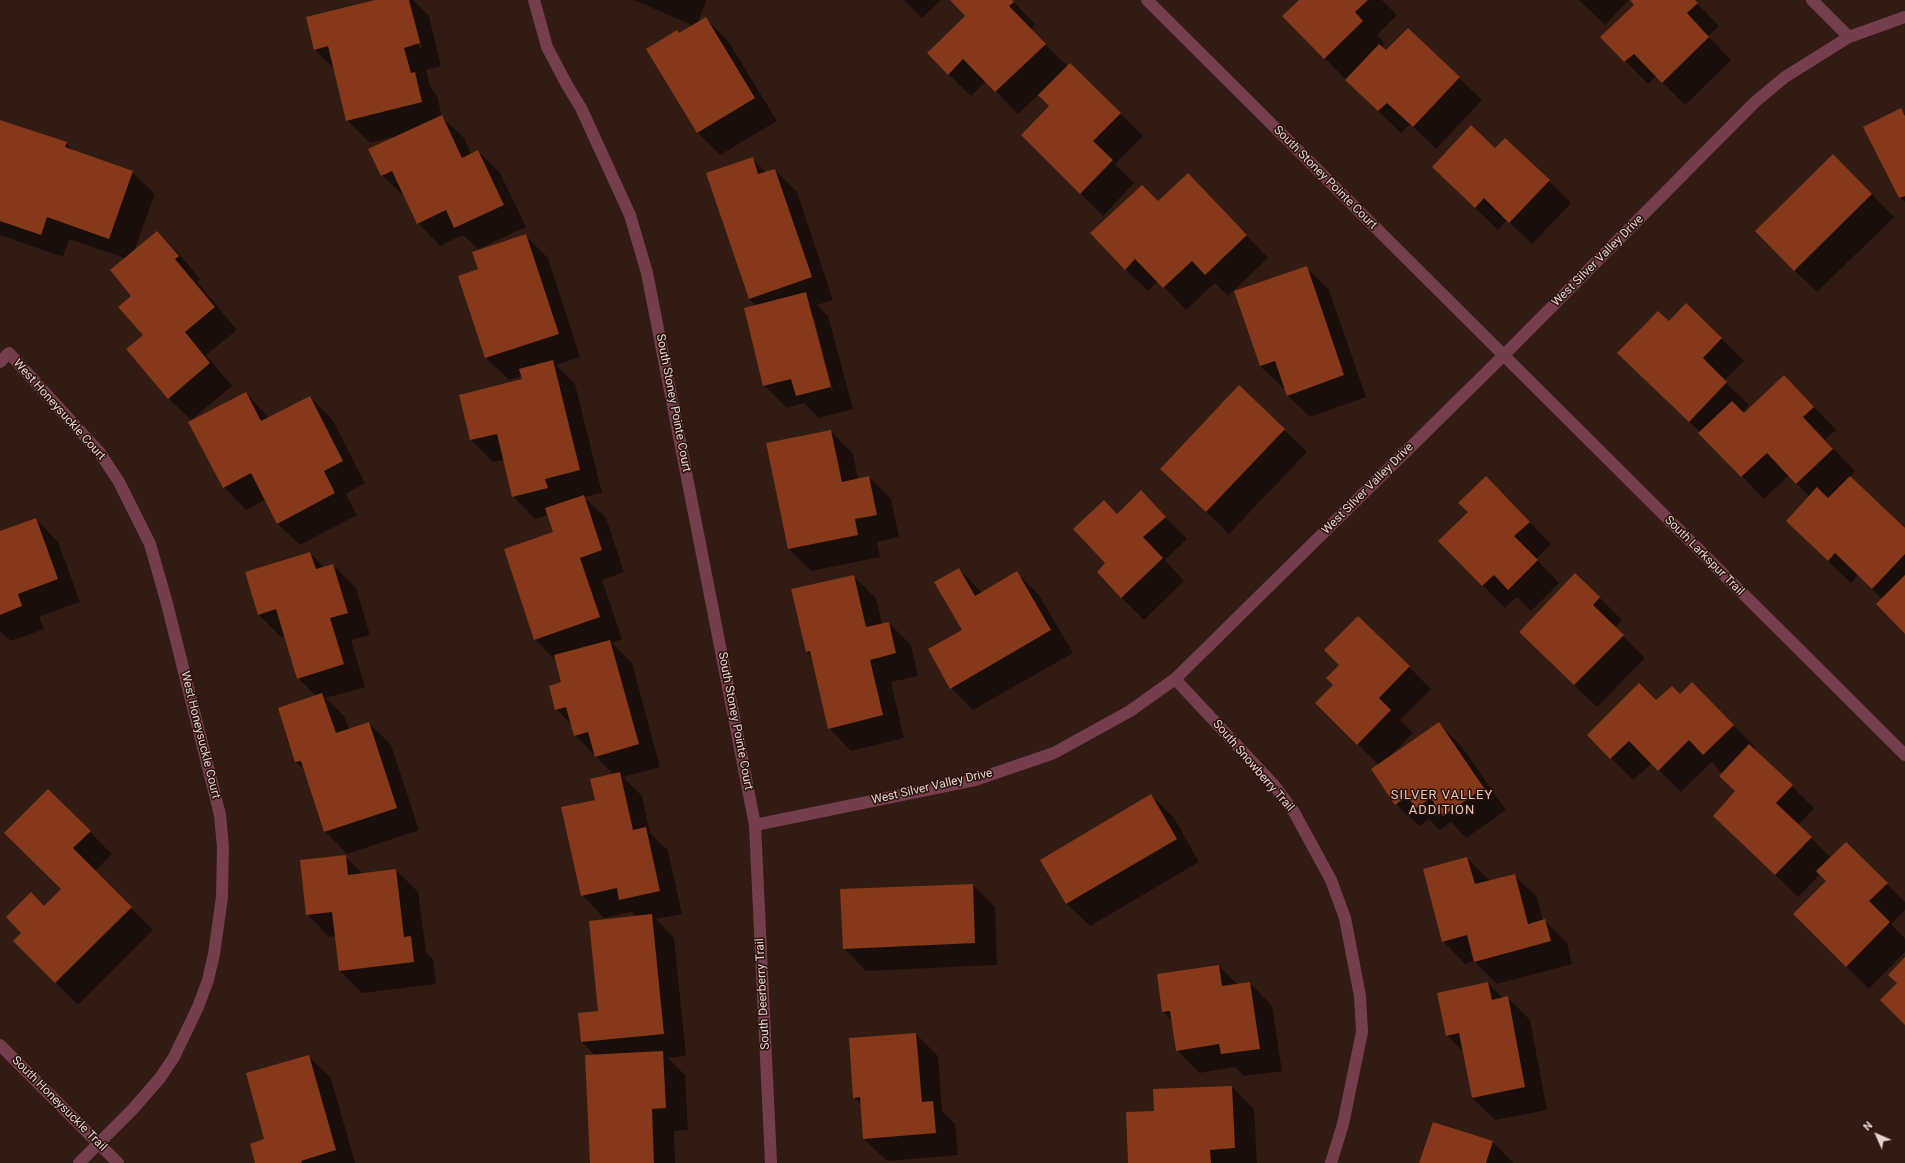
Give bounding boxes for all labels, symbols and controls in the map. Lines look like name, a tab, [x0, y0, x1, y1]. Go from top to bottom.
street label: South Stoney Pointe Court	[1270, 123, 1380, 233]
street label: West Silver Valley Drive	[1549, 212, 1647, 310]
street label: South Stoney Pointe Court	[653, 333, 693, 473]
street label: West Honeysuckle Court	[10, 357, 108, 463]
street label: West Silver Valley Drive	[1319, 440, 1417, 538]
street label: South Larkspur Trail	[1661, 513, 1747, 599]
street label: South Stoney Pointe Court	[715, 651, 755, 791]
street label: West Honeysuckle Court	[177, 670, 223, 800]
street label: South Snowberry Trail	[1209, 717, 1297, 815]
street label: West Silver Valley Drive	[870, 766, 994, 808]
district label: SILVER VALLEY ADDITION	[1391, 788, 1493, 819]
street label: South Deerberry Trail	[753, 938, 773, 1050]
street label: South Honeysuckle Trail	[8, 1053, 110, 1155]
north arrow	[1857, 1115, 1897, 1155]
text: N	[1861, 1119, 1875, 1134]

